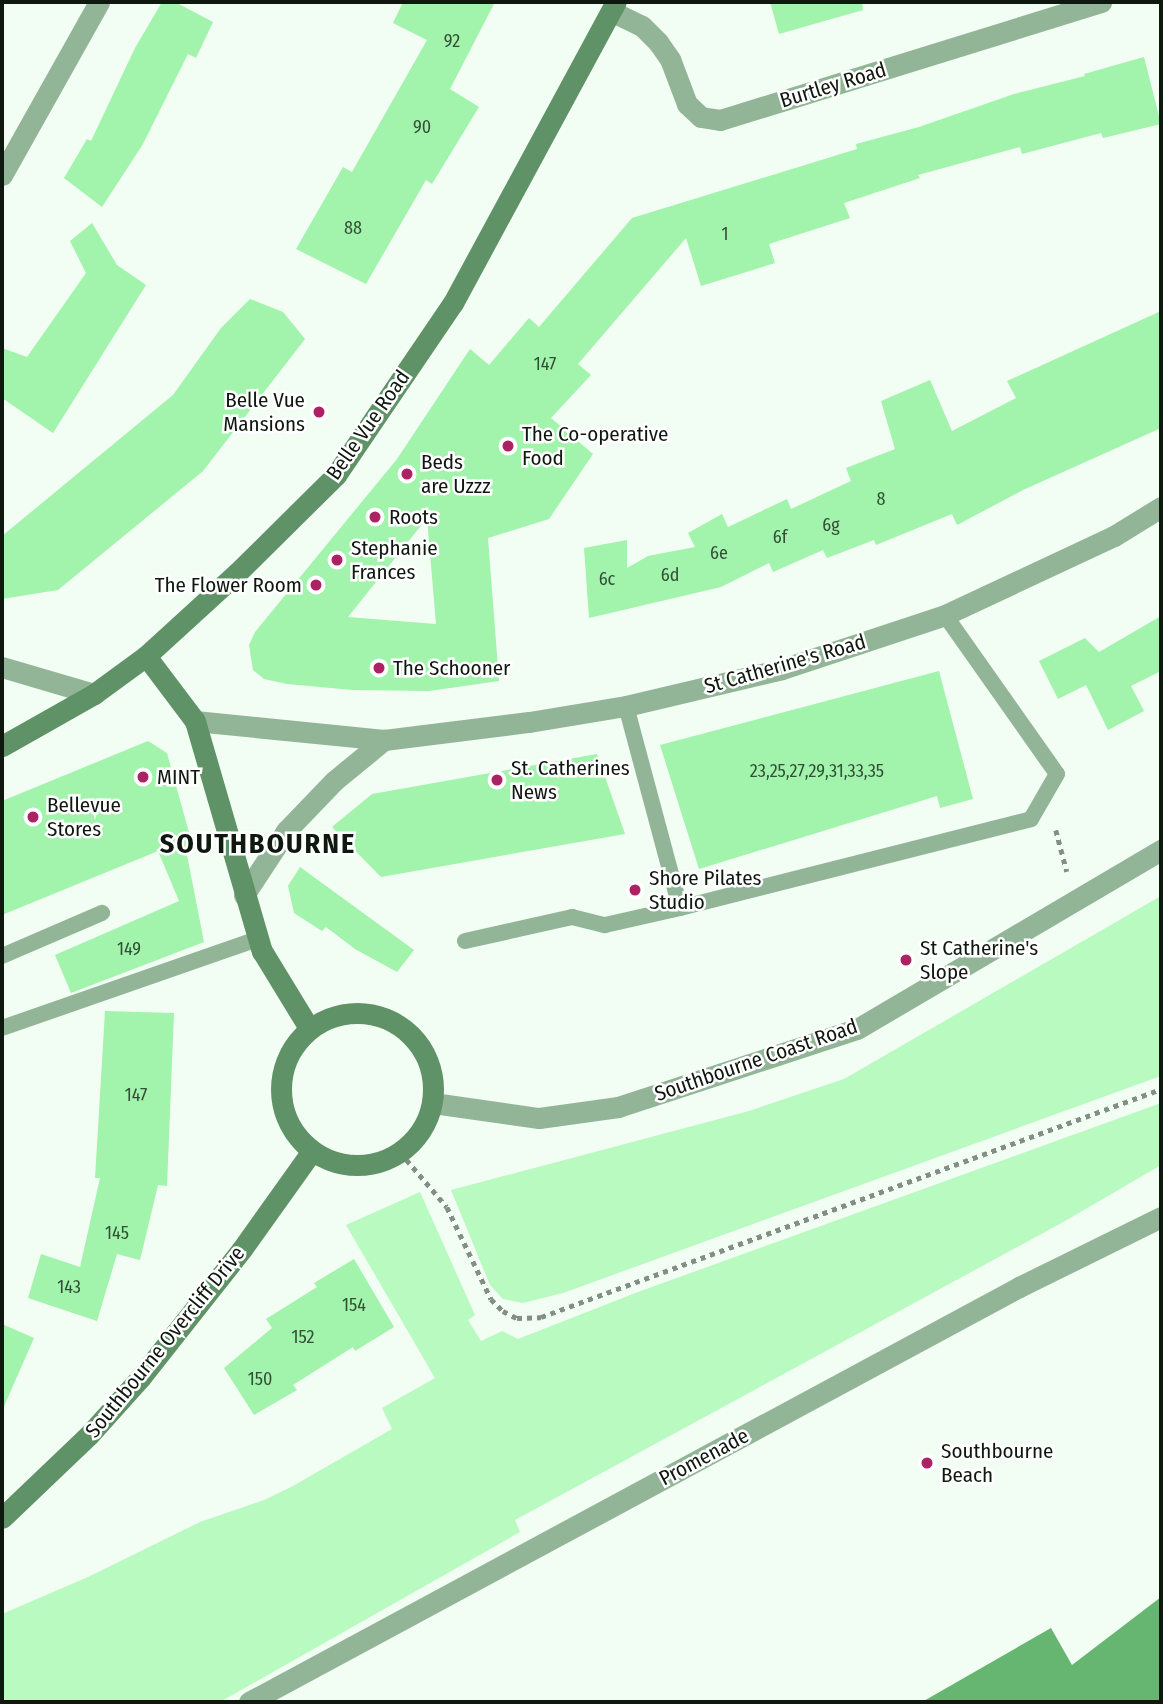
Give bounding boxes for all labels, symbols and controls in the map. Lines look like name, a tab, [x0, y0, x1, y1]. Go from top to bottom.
house number: 92	[444, 30, 460, 52]
street label: Burtley Road	[777, 57, 889, 113]
house number: 90	[413, 116, 431, 138]
house number: 88	[344, 217, 362, 239]
house number: 1	[721, 223, 729, 245]
house number: 147	[534, 353, 556, 375]
street label: Belle Vue Road	[321, 365, 415, 485]
place label: Belle Vue Mansions	[223, 387, 305, 437]
marker: Belle Vue Mansions	[311, 404, 327, 420]
place label: The Co-operative Food	[522, 421, 668, 471]
marker: The Co-operative Food	[500, 438, 516, 454]
place label: Beds are Uzzz	[421, 449, 490, 499]
marker: Beds are Uzzz	[399, 466, 415, 482]
house number: 8	[877, 488, 885, 510]
place label: Roots	[389, 504, 438, 530]
marker: Roots	[367, 509, 383, 525]
house number: 6g	[822, 514, 840, 536]
house number: 6f	[773, 526, 787, 548]
place label: Stephanie Frances	[351, 535, 438, 585]
house number: 6e	[710, 542, 728, 564]
marker: Stephanie Frances	[329, 552, 345, 568]
house number: 6d	[661, 564, 679, 586]
house number: 6c	[599, 568, 615, 590]
place label: The Flower Room	[155, 572, 302, 598]
marker: The Flower Room	[308, 577, 324, 593]
street label: St Catherine's Road	[701, 629, 869, 699]
place label: The Schooner	[393, 655, 510, 681]
marker: The Schooner	[371, 660, 387, 676]
place label: St. Catherines News	[511, 755, 630, 805]
house number: 23,25,27,29,31,33,35	[750, 760, 884, 782]
place label: MINT	[157, 764, 200, 790]
marker: MINT	[135, 769, 151, 785]
marker: St. Catherines News	[489, 772, 505, 788]
place label: Bellevue Stores	[47, 792, 121, 842]
marker: Bellevue Stores	[25, 809, 41, 825]
district label: SOUTHBOURNE	[161, 827, 355, 861]
place label: Shore Pilates Studio	[649, 865, 761, 915]
marker: Shore Pilates Studio	[627, 882, 643, 898]
place label: St Catherine's Slope	[920, 935, 1038, 985]
house number: 149	[117, 938, 141, 960]
marker: St Catherine's Slope	[898, 952, 914, 968]
street label: Southbourne Coast Road	[651, 1013, 861, 1107]
house number: 147	[125, 1084, 147, 1106]
house number: 145	[105, 1222, 129, 1244]
street label: Southbourne Overcliff Drive	[80, 1241, 250, 1443]
house number: 143	[57, 1276, 81, 1298]
house number: 154	[342, 1294, 366, 1316]
house number: 152	[291, 1326, 315, 1348]
house number: 150	[248, 1368, 272, 1390]
street label: Promenade	[655, 1423, 753, 1491]
place label: Southbourne Beach	[941, 1438, 1053, 1488]
marker: Southbourne Beach	[919, 1455, 935, 1471]

